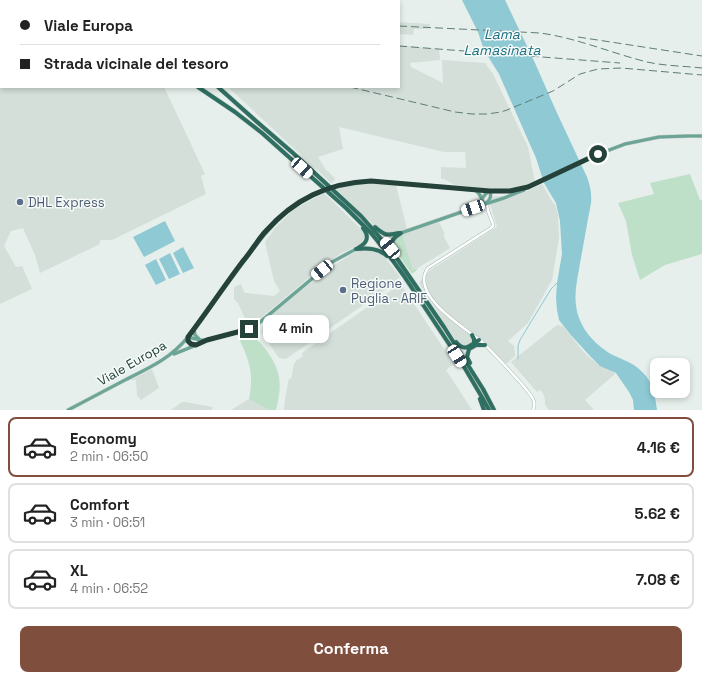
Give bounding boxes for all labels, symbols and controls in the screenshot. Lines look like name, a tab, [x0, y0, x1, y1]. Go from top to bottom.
text: Viale Europa	[44, 16, 133, 35]
water label: Lama Lamasinata	[463, 25, 542, 59]
text: Strada vicinale del tesoro	[44, 54, 229, 73]
route start	[589, 145, 607, 163]
car	[289, 156, 315, 180]
place label: DHL Express	[28, 194, 105, 211]
marker: DHL Express	[15, 197, 25, 207]
car	[460, 198, 486, 218]
car	[378, 235, 402, 261]
car	[309, 258, 335, 282]
place label: Regione Puglia - ARIF	[351, 275, 427, 307]
marker: Regione Puglia - ARIF	[338, 285, 348, 295]
callout: 4 min	[263, 315, 329, 343]
route end	[240, 320, 258, 338]
text: 4 min	[279, 320, 313, 337]
street label: Viale Europa	[95, 336, 170, 390]
car	[445, 343, 469, 369]
map controls	[650, 358, 690, 398]
button: layers	[650, 358, 690, 398]
icon: car	[22, 429, 58, 465]
text: Economy	[70, 429, 137, 448]
text: 4.16 €	[637, 438, 680, 457]
text: 2 min · 06:50	[70, 448, 148, 465]
icon: car	[22, 495, 58, 531]
text: Comfort	[70, 495, 130, 514]
text: 5.62 €	[635, 504, 680, 523]
text: 3 min · 06:51	[70, 514, 145, 531]
icon: car	[22, 561, 58, 597]
text: XL	[70, 561, 88, 580]
text: 7.08 €	[636, 570, 680, 589]
text: 4 min · 06:52	[70, 580, 148, 597]
button: Conferma	[20, 626, 682, 672]

